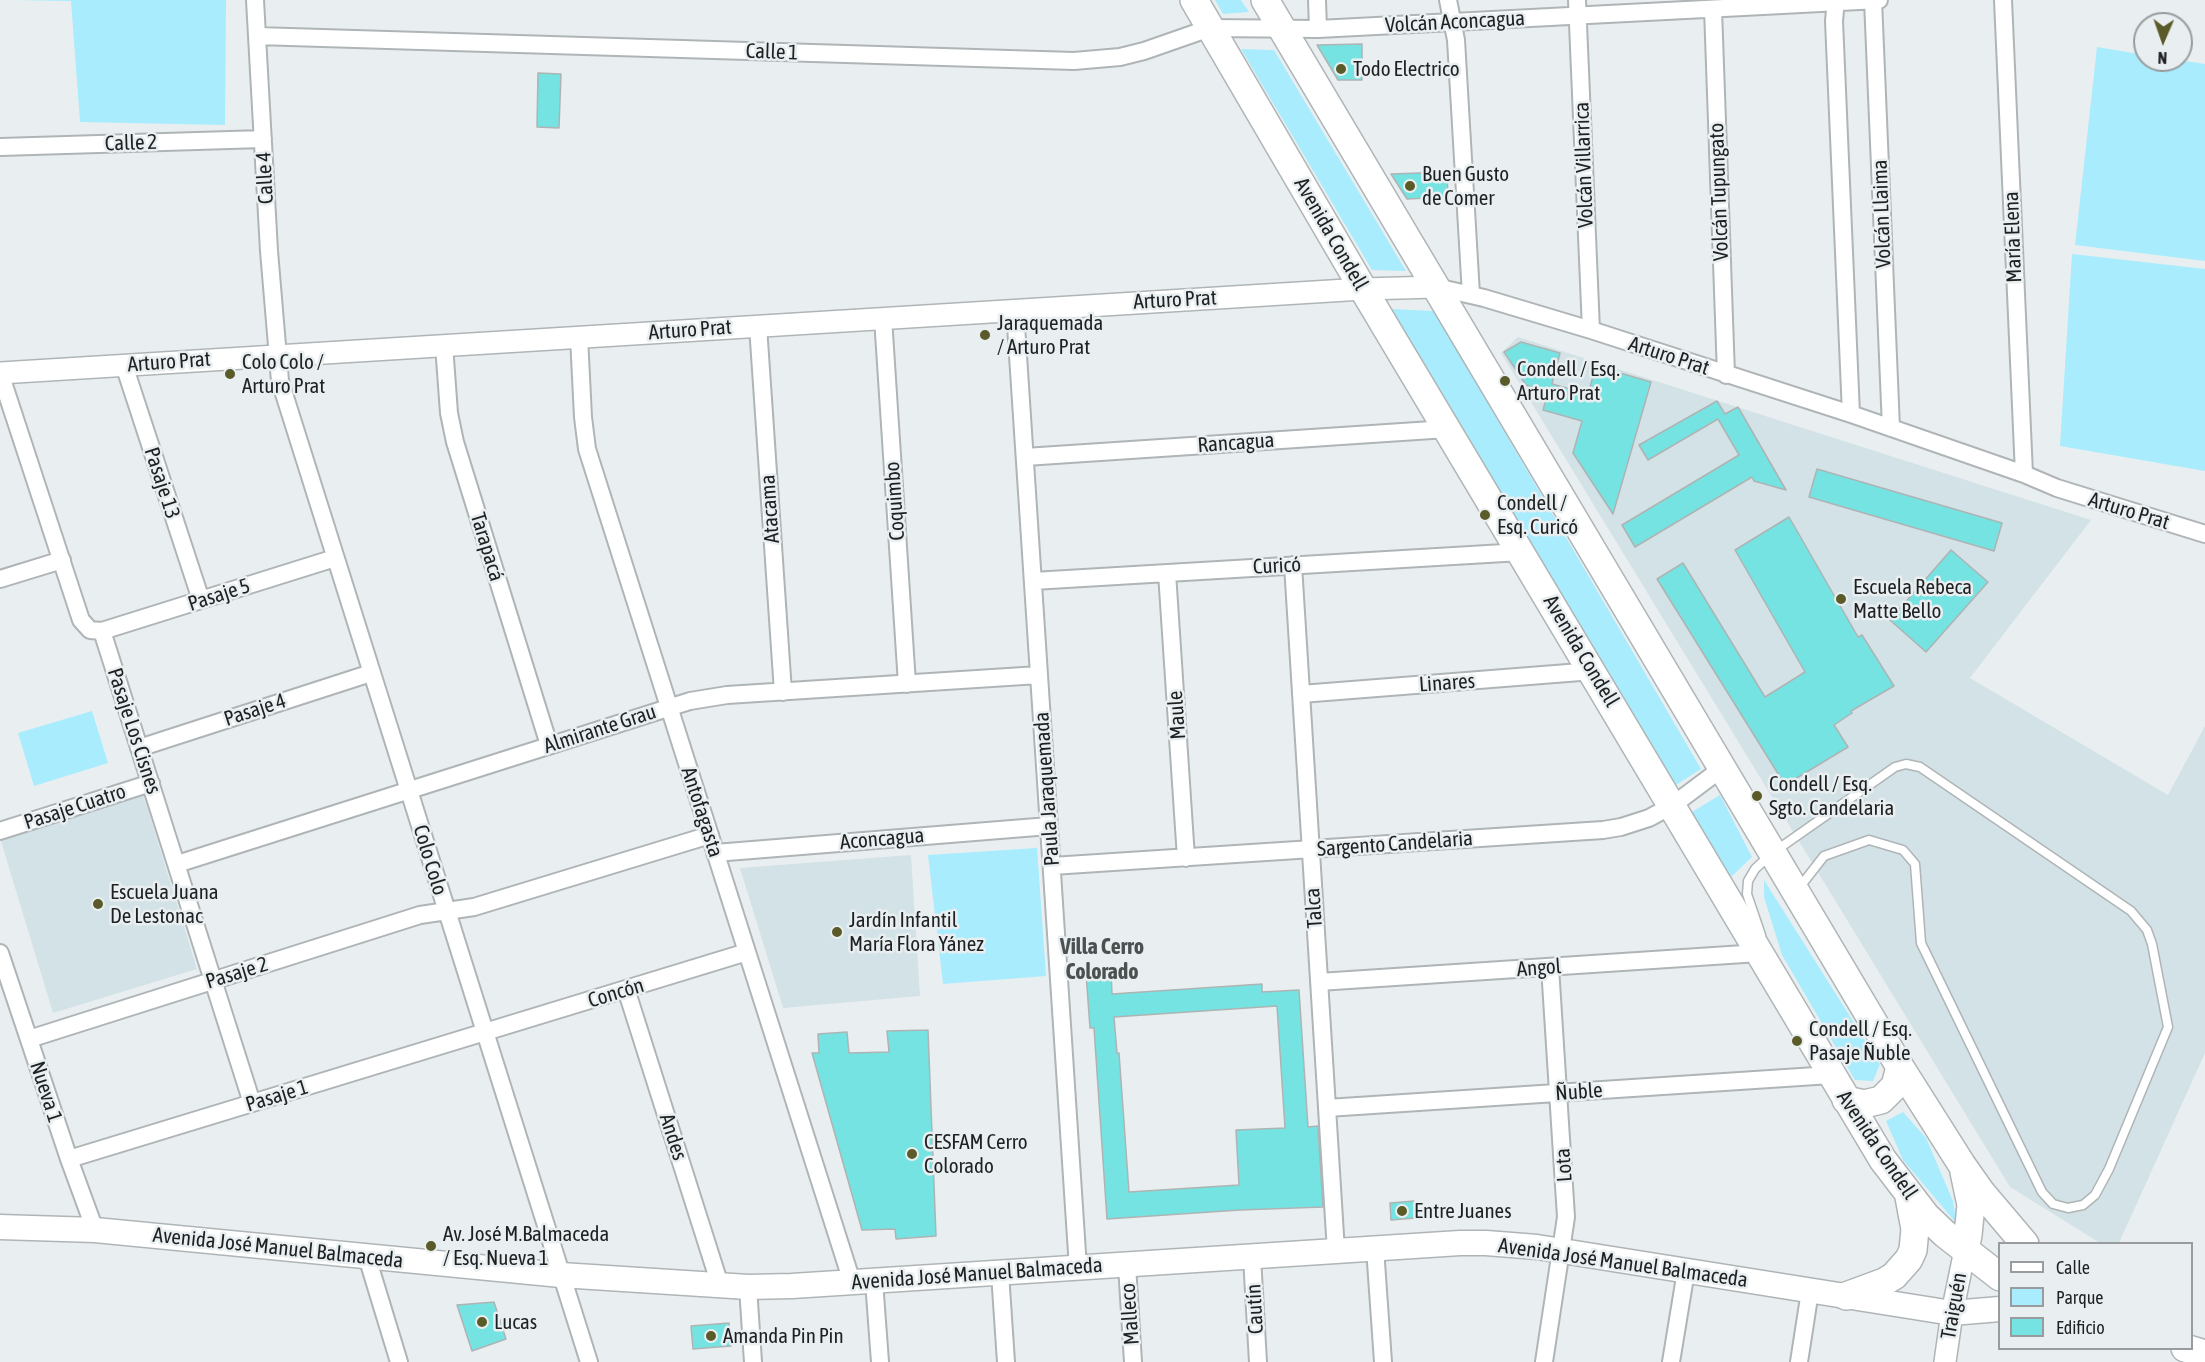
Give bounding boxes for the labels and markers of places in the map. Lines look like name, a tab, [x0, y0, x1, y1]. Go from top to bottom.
place label: Todo Electrico	[1353, 56, 1460, 82]
marker: Todo Electrico	[1334, 62, 1348, 76]
place label: Buen Gusto de Comer	[1422, 161, 1509, 211]
marker: Buen Gusto de Comer	[1403, 179, 1417, 193]
place label: Jaraquemada / Arturo Prat	[997, 310, 1103, 360]
marker: Jaraquemada / Arturo Prat	[978, 328, 992, 342]
place label: Colo Colo / Arturo Prat	[242, 349, 325, 399]
place label: Condell / Esq. Arturo Prat	[1517, 356, 1620, 406]
marker: Colo Colo / Arturo Prat	[223, 367, 237, 381]
marker: Condell / Esq. Arturo Prat	[1498, 374, 1512, 388]
place label: Condell / Esq. Curicó	[1497, 490, 1578, 540]
marker: Condell / Esq. Curicó	[1478, 508, 1492, 522]
place label: Escuela Rebeca Matte Bello	[1853, 574, 1972, 624]
marker: Escuela Rebeca Matte Bello	[1834, 592, 1848, 606]
place label: Condell / Esq. Sgto. Candelaria	[1769, 771, 1894, 821]
marker: Condell / Esq. Sgto. Candelaria	[1750, 789, 1764, 803]
place label: Escuela Juana De Lestonac	[110, 879, 219, 929]
marker: Escuela Juana De Lestonac	[91, 897, 105, 911]
place label: Jardín Infantil María Flora Yánez	[849, 907, 984, 957]
marker: Jardín Infantil María Flora Yánez	[830, 925, 844, 939]
place label: Condell / Esq. Pasaje Ñuble	[1809, 1016, 1912, 1066]
marker: Condell / Esq. Pasaje Ñuble	[1790, 1034, 1804, 1048]
place label: CESFAM Cerro Colorado	[924, 1129, 1028, 1179]
marker: CESFAM Cerro Colorado	[905, 1147, 919, 1161]
place label: Entre Juanes	[1414, 1198, 1512, 1224]
marker: Entre Juanes	[1395, 1204, 1409, 1218]
place label: Av. José M.Balmaceda / Esq. Nueva 1	[443, 1221, 609, 1271]
marker: Av. José M.Balmaceda / Esq. Nueva 1	[424, 1239, 438, 1253]
place label: Lucas	[494, 1309, 537, 1335]
marker: Lucas	[475, 1315, 489, 1329]
place label: Amanda Pin Pin	[723, 1323, 844, 1349]
marker: Amanda Pin Pin	[704, 1329, 718, 1343]

